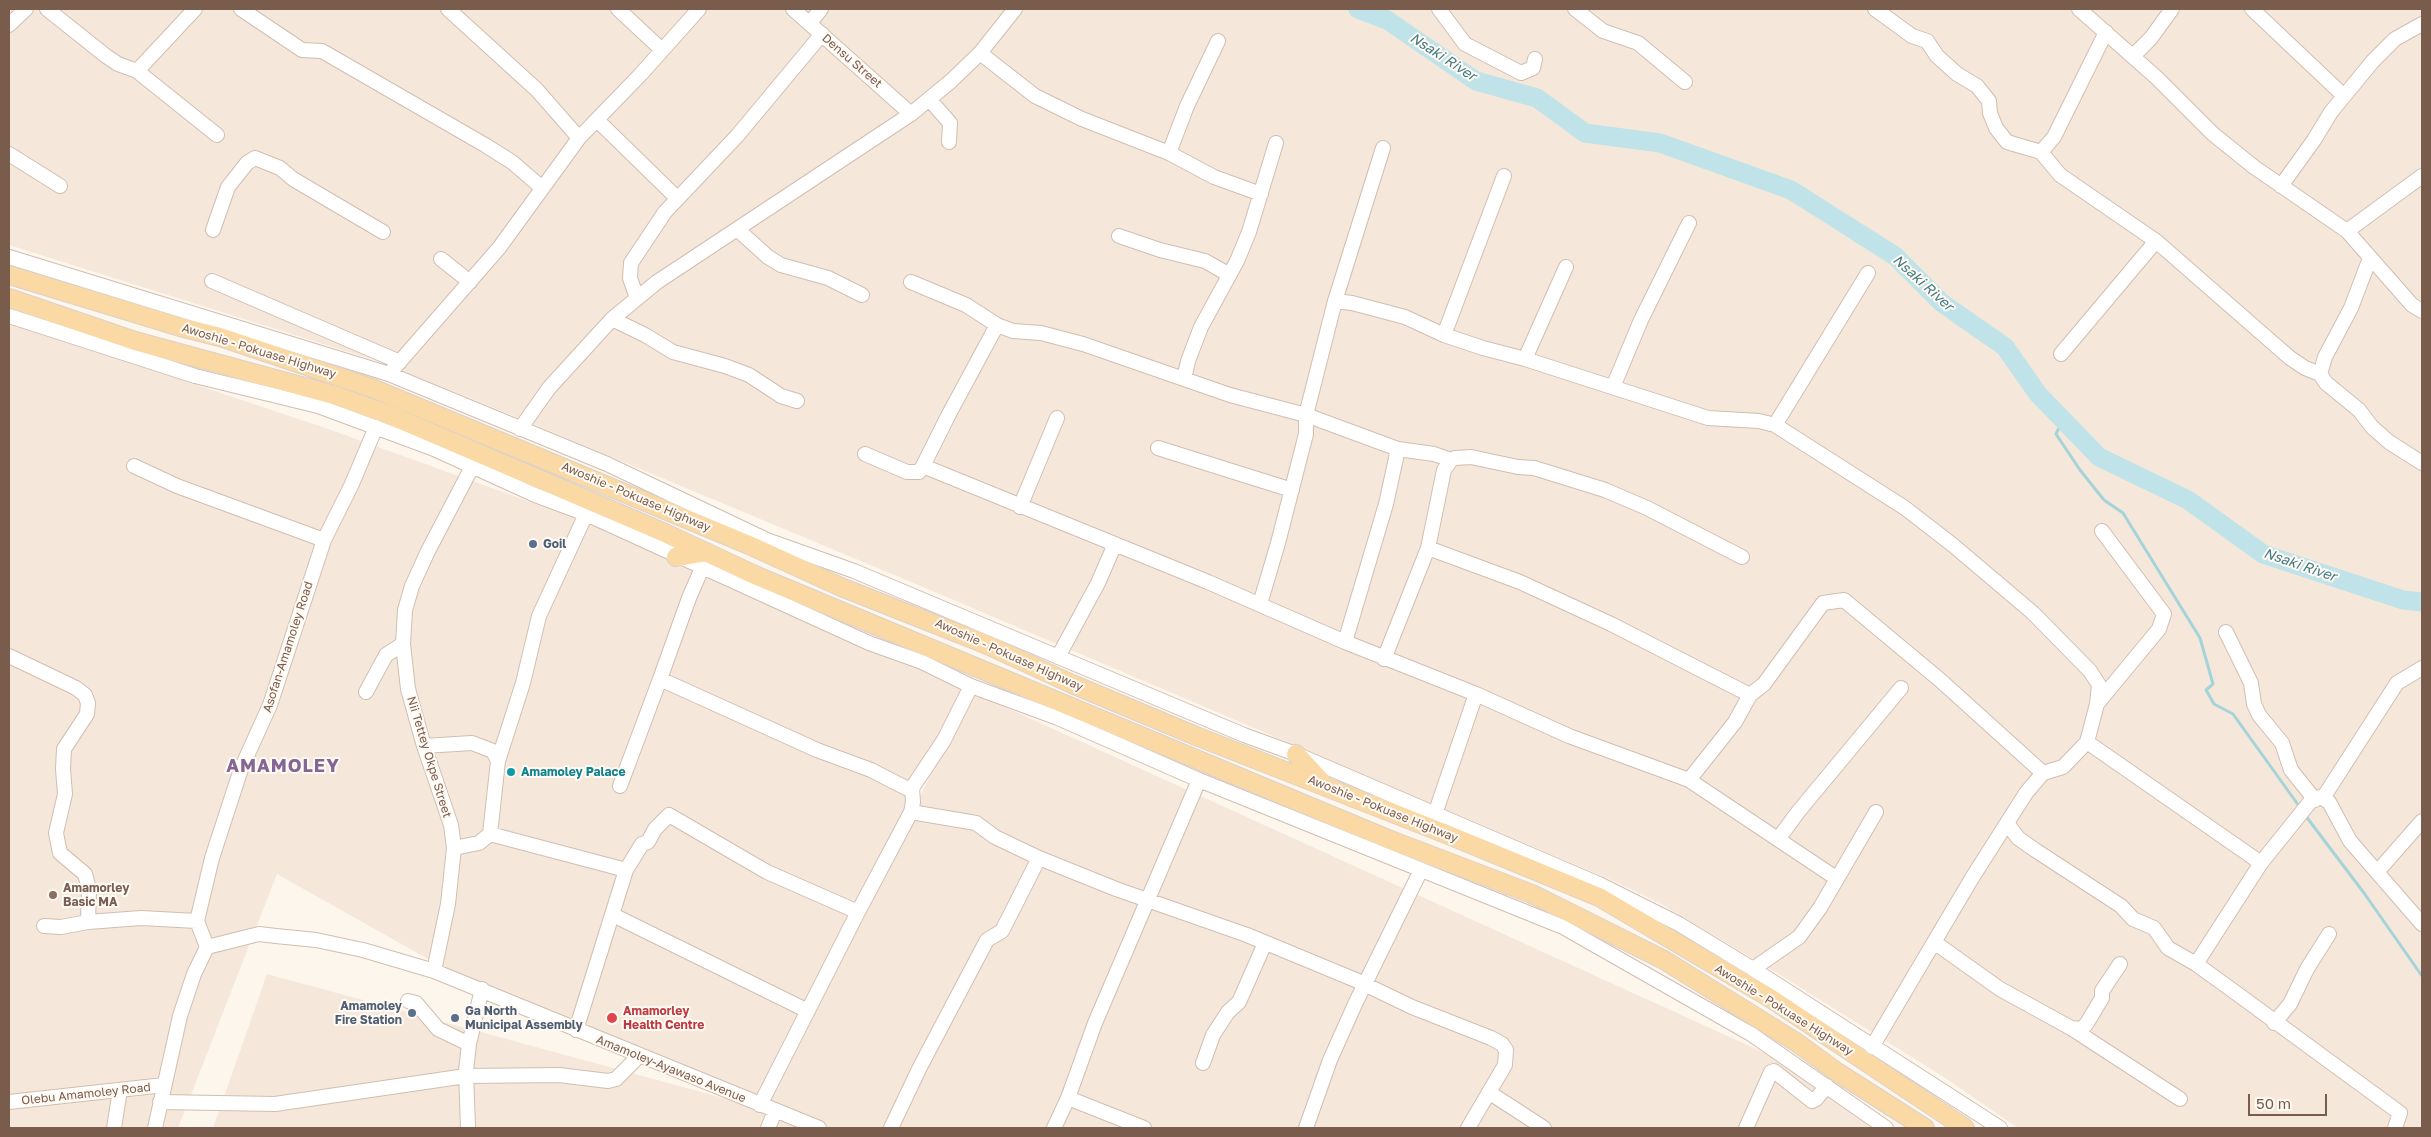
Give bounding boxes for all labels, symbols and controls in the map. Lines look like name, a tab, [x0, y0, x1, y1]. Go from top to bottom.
water label: Nsaki River	[1407, 29, 1479, 85]
street label: Densu Street	[819, 31, 885, 91]
water label: Nsaki River	[1889, 251, 1957, 315]
street label: Awoshie - Pokuase Highway	[180, 321, 338, 381]
street label: Awoshie - Pokuase Highway	[559, 459, 713, 535]
place label: Goil	[543, 537, 566, 551]
marker: Goil	[527, 538, 539, 550]
water label: Nsaki River	[2262, 545, 2338, 585]
street label: Asofan-Amamoley Road	[260, 580, 316, 714]
street label: Awoshie - Pokuase Highway	[933, 616, 1085, 694]
street label: Nii Tettey Okpe Street	[404, 694, 454, 820]
district label: AMAMOLEY	[225, 755, 341, 777]
place label: Amamoley Palace	[521, 765, 625, 779]
marker: Amamoley Palace	[505, 766, 517, 778]
street label: Awoshie - Pokuase Highway	[1306, 772, 1460, 846]
place label: Amamorley Basic MA	[63, 881, 129, 909]
marker: Amamorley Basic MA	[47, 889, 59, 901]
street label: Awoshie - Pokuase Highway	[1712, 961, 1856, 1059]
place label: Amamoley Fire Station	[335, 999, 402, 1027]
place label: Ga North Municipal Assembly	[465, 1004, 583, 1032]
place label: Amamorley Health Centre	[623, 1004, 704, 1032]
marker: Amamoley Fire Station	[406, 1007, 418, 1019]
marker: Amamorley Health Centre	[605, 1011, 619, 1025]
marker: Ga North Municipal Assembly	[449, 1012, 461, 1024]
street label: Amamoley-Ayawaso Avenue	[594, 1032, 748, 1106]
street label: Olebu Amamoley Road	[21, 1080, 151, 1108]
scale bar	[2251, 1084, 2330, 1116]
text: 50 m	[2256, 1094, 2291, 1112]

